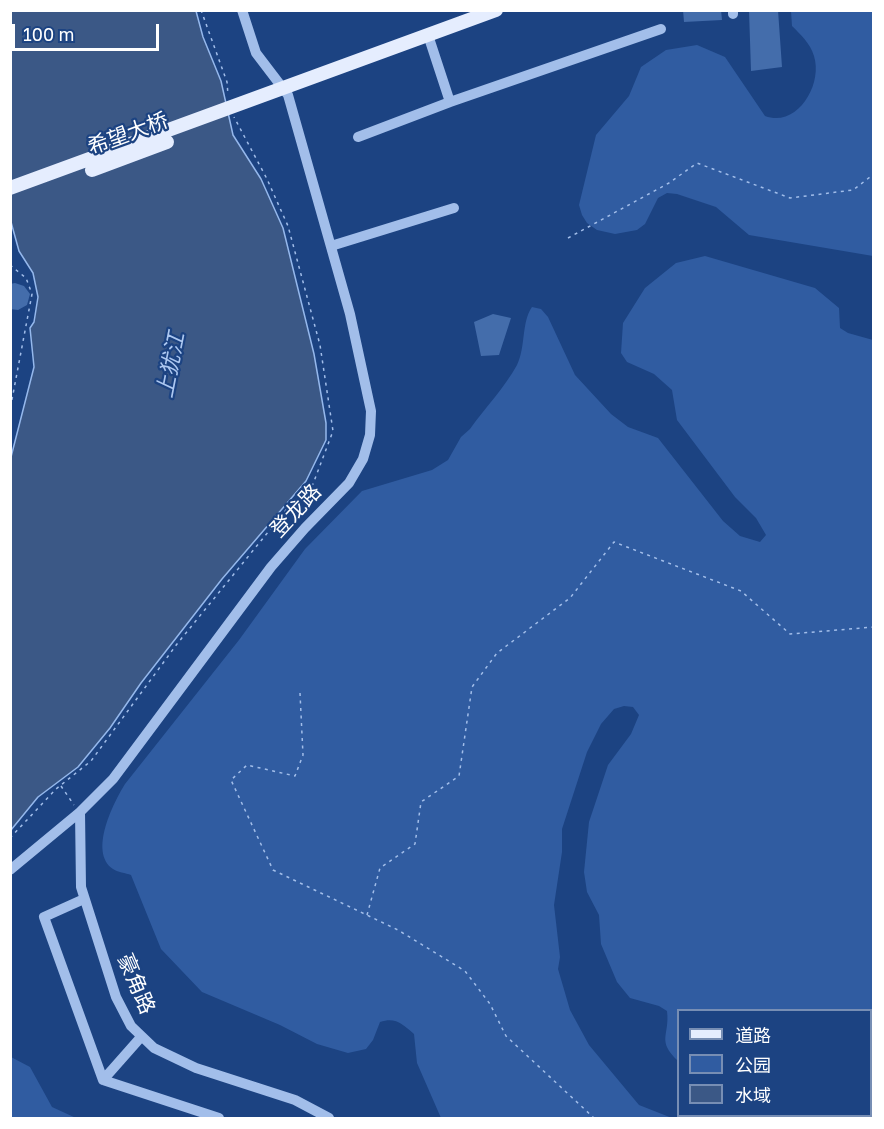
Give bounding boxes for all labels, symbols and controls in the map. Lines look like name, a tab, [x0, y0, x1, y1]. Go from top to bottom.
scale bar	[15, 12, 162, 50]
text: 100 m	[23, 23, 74, 45]
street label: 希望大桥	[84, 108, 172, 160]
water label: 上犹江	[152, 330, 190, 400]
street label: 登龙路	[265, 479, 327, 543]
street label: 豪角路	[112, 950, 160, 1018]
legend	[677, 1009, 872, 1117]
text: 道路	[735, 1024, 771, 1046]
text: 公园	[735, 1054, 771, 1076]
text: 水域	[735, 1084, 771, 1106]

